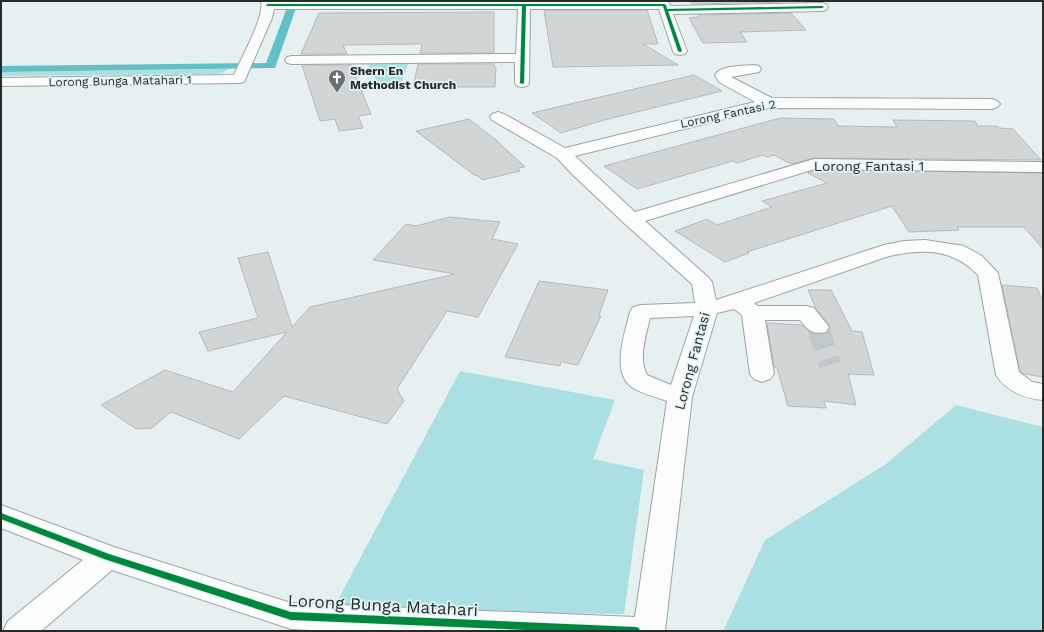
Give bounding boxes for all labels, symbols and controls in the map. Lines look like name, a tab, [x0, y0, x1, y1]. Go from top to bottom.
place label: Shern En Methodist Church	[350, 64, 456, 92]
church icon: Shern En Methodist Church	[327, 68, 347, 93]
street label: Lorong Bunga Matahari 1	[48, 73, 192, 89]
street label: Lorong Fantasi 2	[679, 97, 777, 131]
street label: Lorong Fantasi 1	[814, 158, 924, 174]
street label: Lorong Fantasi	[671, 310, 713, 412]
street label: Lorong Bunga Matahari	[287, 590, 479, 620]

